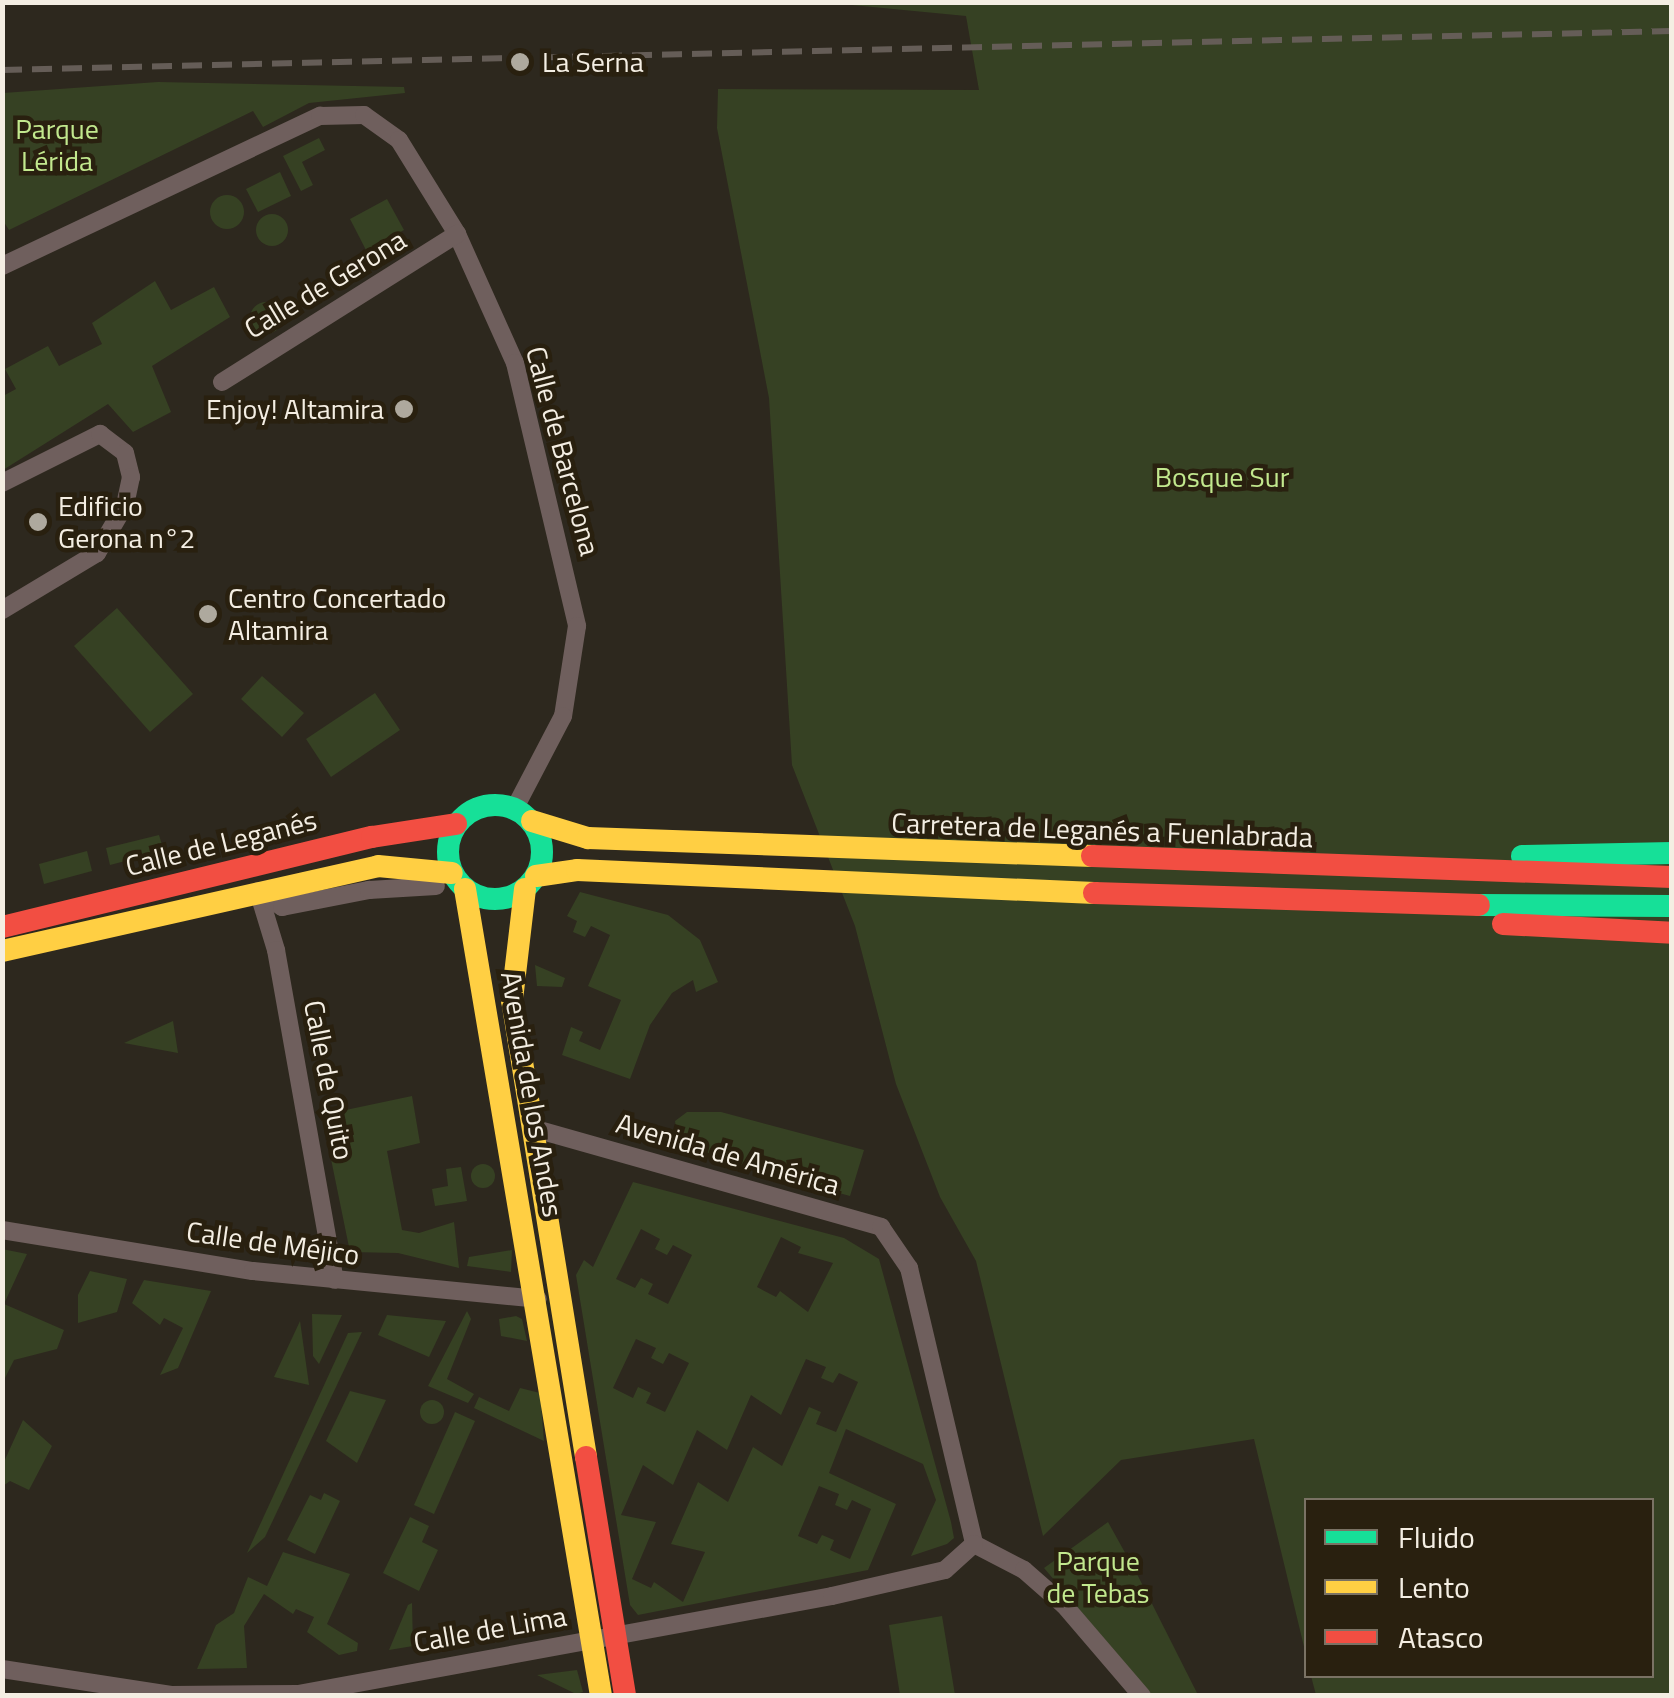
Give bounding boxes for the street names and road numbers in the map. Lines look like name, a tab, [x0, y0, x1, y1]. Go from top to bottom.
street label: Calle de Gerona	[238, 223, 412, 345]
street label: Calle de Barcelona	[519, 343, 607, 559]
street label: Calle de Leganés	[122, 803, 320, 883]
street label: Carretera de Leganés a Fuenlabrada	[891, 806, 1313, 854]
street label: Avenida de los Andes	[494, 968, 570, 1220]
street label: Calle de Quito	[297, 997, 361, 1163]
street label: Avenida de América	[612, 1106, 844, 1202]
street label: Calle de Méjico	[184, 1214, 362, 1272]
street label: Calle de Lima	[411, 1599, 569, 1659]

